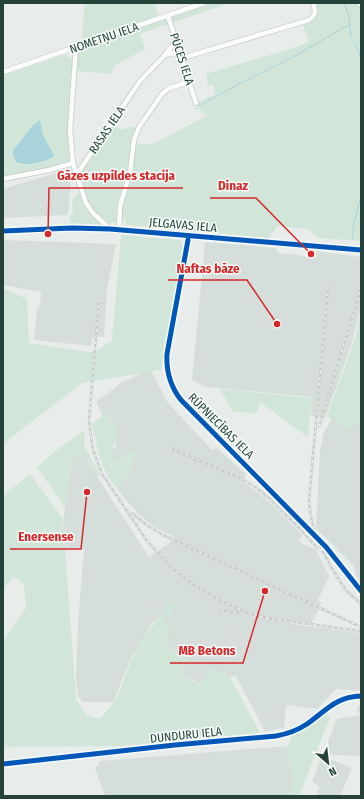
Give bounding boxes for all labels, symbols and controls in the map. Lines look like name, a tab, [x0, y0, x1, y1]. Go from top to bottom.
street label: NOMETŅU IELA	[68, 19, 141, 57]
street label: PŪCES IELA	[167, 31, 197, 88]
street label: RASAS IELA	[86, 103, 128, 156]
callout: Gāzes uzpildes stacija	[49, 163, 183, 188]
text: Gāzes uzpildes stacija	[57, 168, 176, 183]
callout: Dinaz	[210, 173, 256, 198]
text: Dinaz	[218, 178, 248, 193]
street label: JELGAVAS IELA	[148, 215, 218, 235]
callout: Naftas bāze	[168, 255, 247, 280]
text: Naftas bāze	[176, 261, 240, 276]
street label: RŪPNIECĪBAS IELA	[185, 390, 257, 462]
callout: Enersense	[10, 524, 81, 549]
text: Enersense	[18, 529, 74, 544]
callout: MB Betons	[170, 638, 243, 663]
text: MB Betons	[179, 643, 236, 658]
street label: DUNDURU IELA	[149, 724, 223, 746]
north arrow	[308, 743, 348, 783]
text: N	[326, 764, 338, 779]

